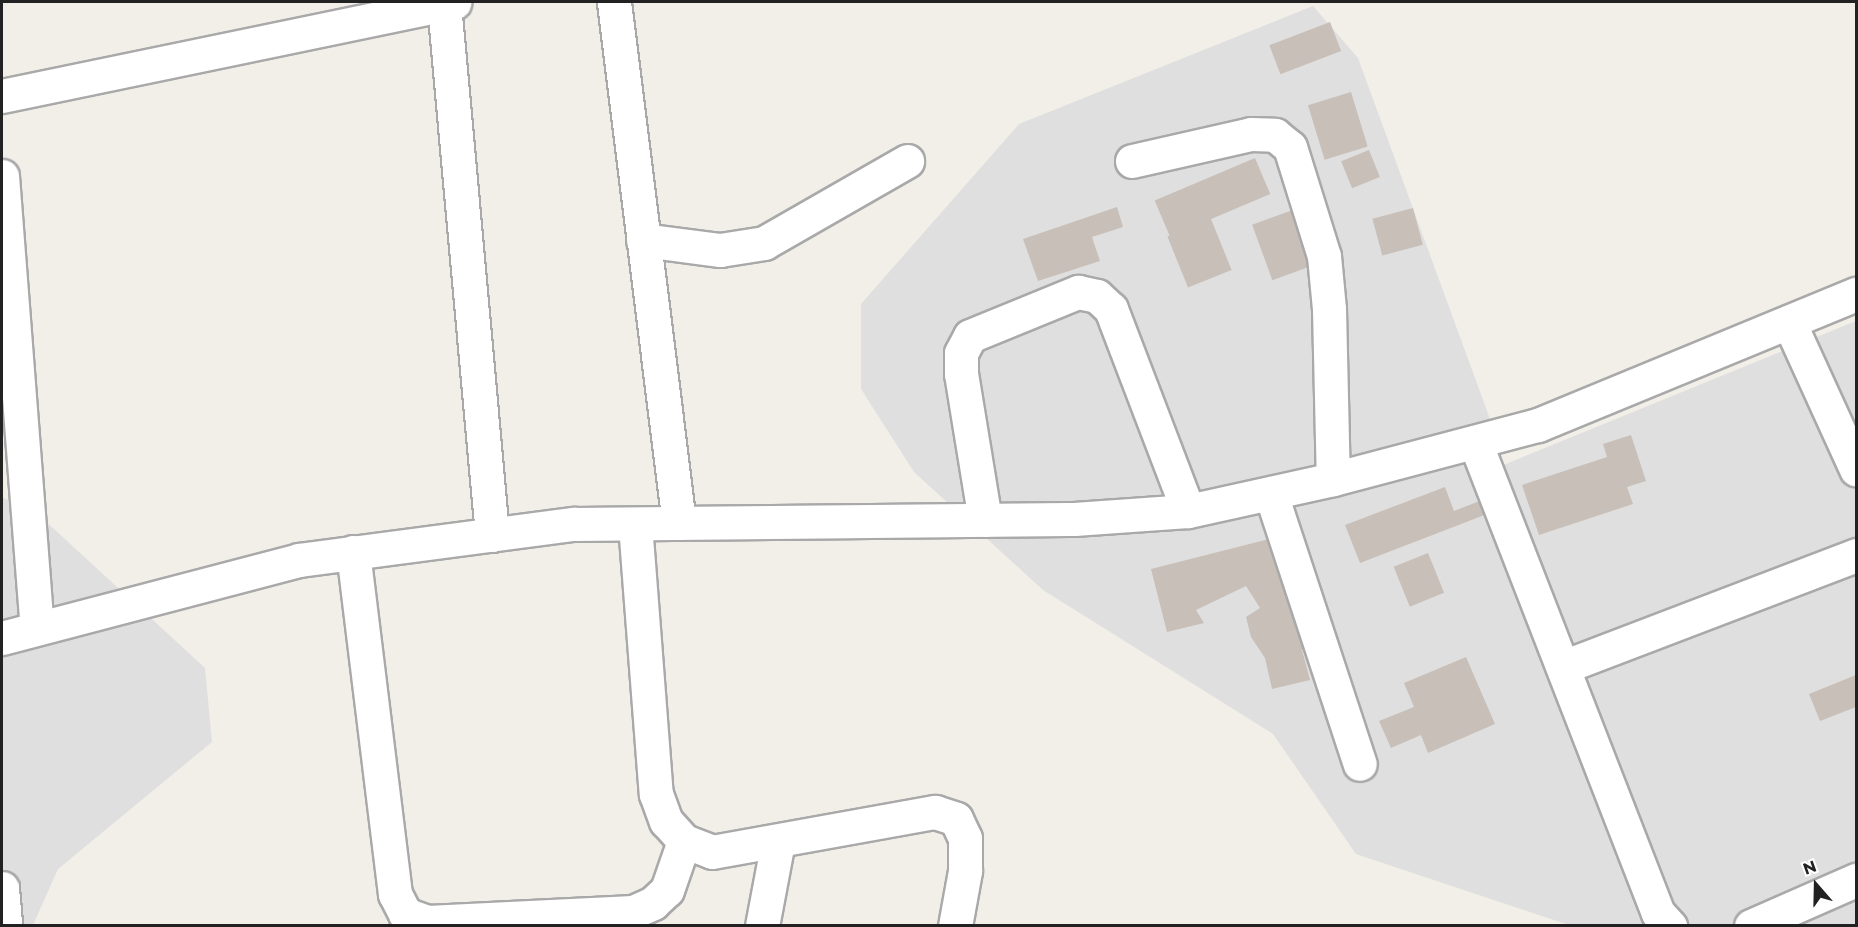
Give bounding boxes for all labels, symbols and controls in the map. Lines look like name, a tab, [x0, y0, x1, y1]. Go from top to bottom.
north arrow	[1786, 855, 1846, 915]
text: N	[1800, 856, 1819, 879]

